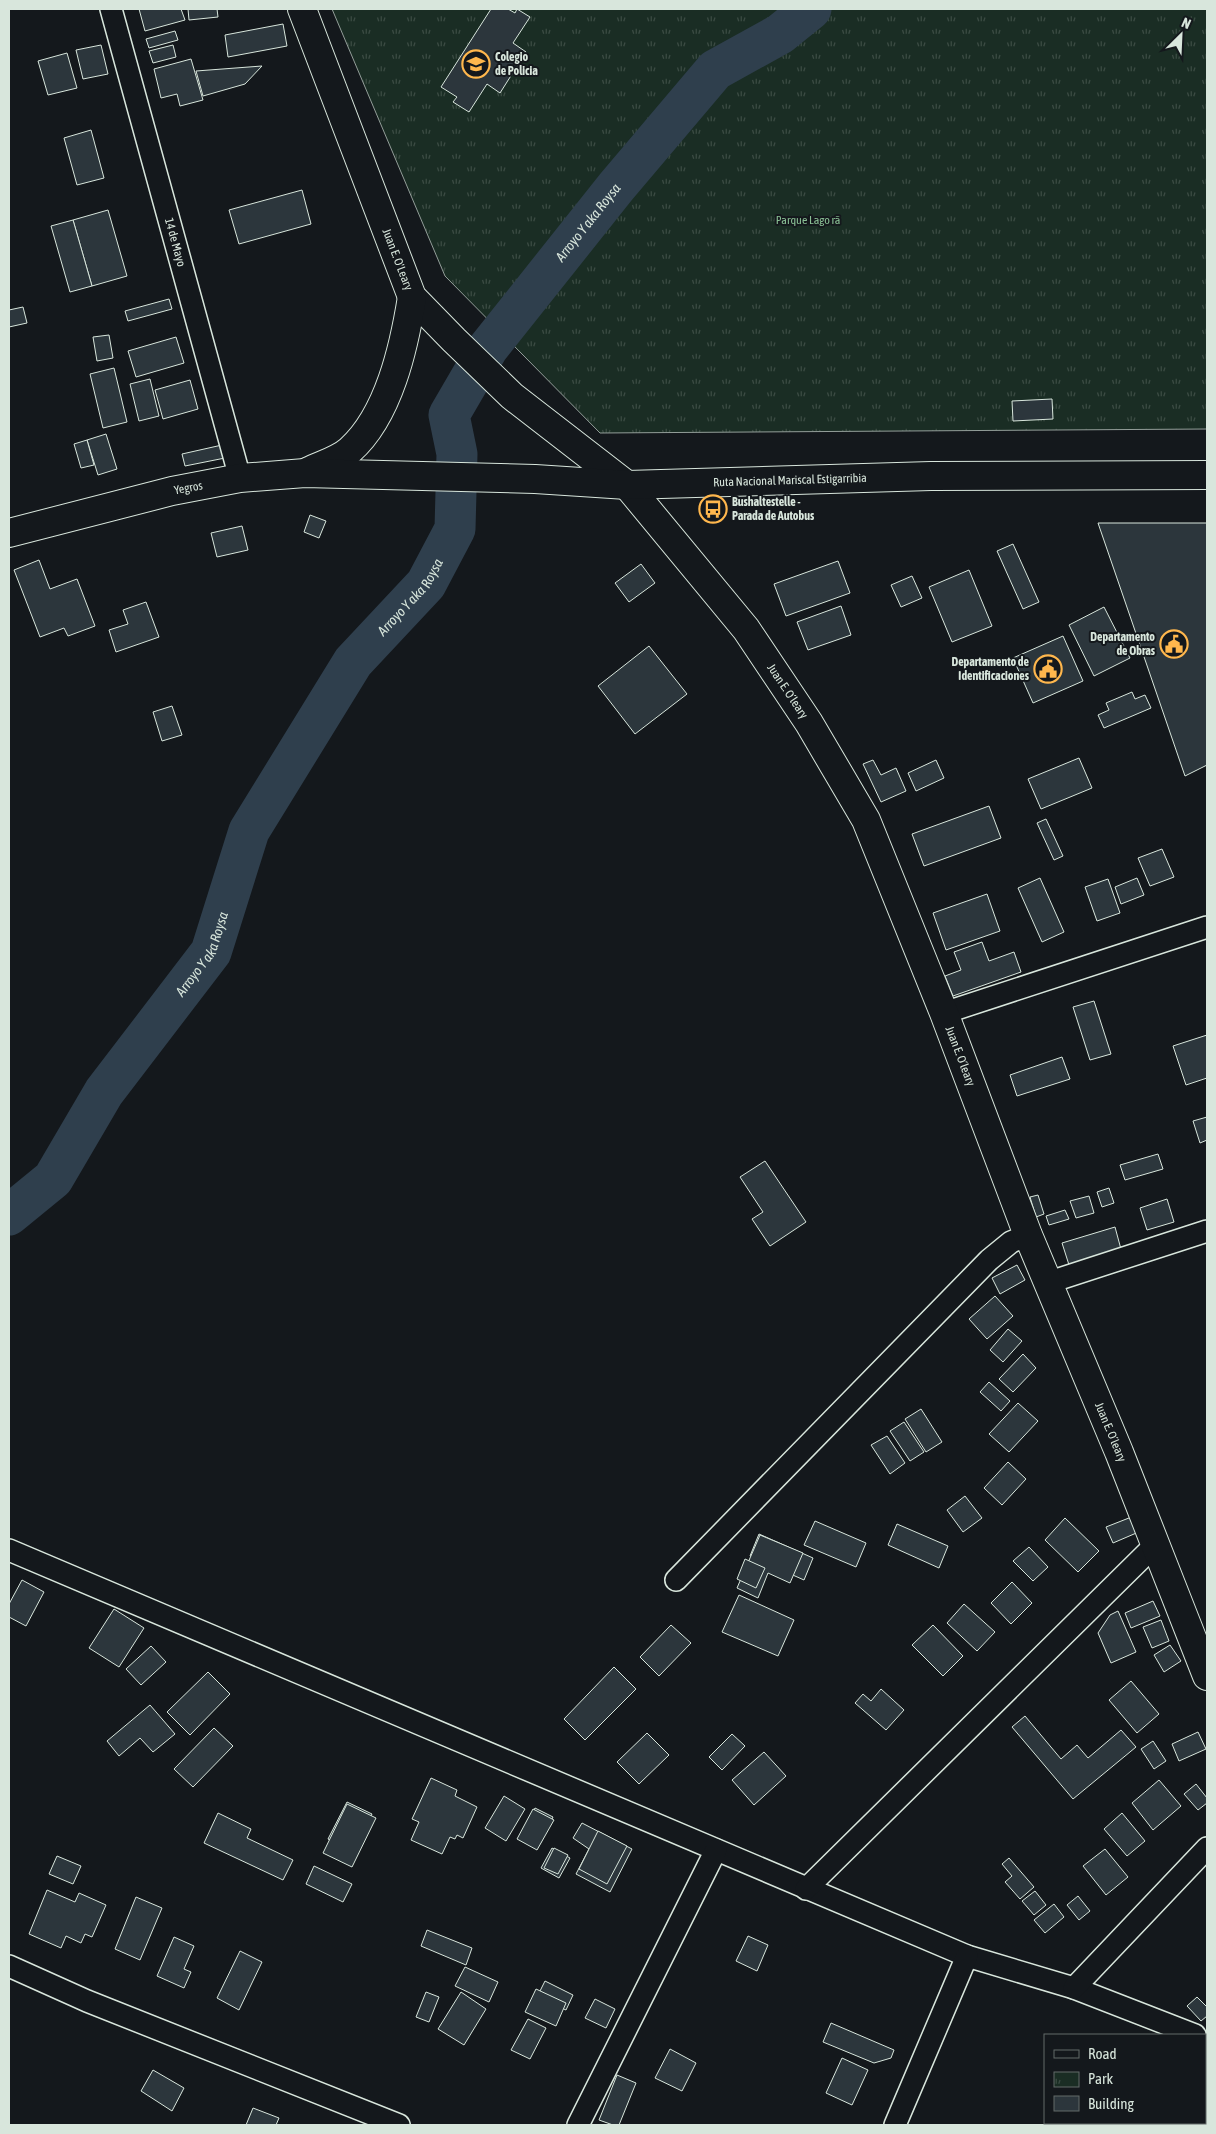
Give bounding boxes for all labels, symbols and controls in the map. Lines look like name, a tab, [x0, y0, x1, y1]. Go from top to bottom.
north arrow	[1156, 10, 1206, 60]
text: N	[1179, 14, 1193, 32]
school or university icon: Colegio de Policia	[461, 49, 491, 79]
place label: Colegio de Policia	[495, 50, 538, 78]
water label: Arroyo Y aka Roysa	[551, 180, 624, 265]
park label: Parque Lago rã	[776, 213, 840, 227]
street label: 14 de Mayo	[162, 216, 189, 269]
street label: Juan E. O'Leary	[380, 227, 416, 292]
street label: Ruta Nacional Mariscal Estigarribia	[713, 471, 867, 489]
street label: Yegros	[173, 478, 204, 497]
bus stop icon: Bushaltestelle - Parada de Autobus	[698, 494, 728, 524]
place label: Bushaltestelle - Parada de Autobus	[732, 495, 815, 523]
water label: Arroyo Y aka Roysa	[373, 555, 446, 639]
public building icon: Departamento de Obras	[1159, 629, 1189, 659]
place label: Departamento de Obras	[1090, 630, 1156, 658]
public building icon: Departamento de Identificaciones	[1033, 654, 1063, 684]
place label: Departamento de Identificaciones	[951, 655, 1030, 683]
street label: Juan E. O´leary	[764, 661, 811, 721]
water label: Arroyo Y aka Roysa	[172, 909, 231, 1000]
street label: Juan E. O´leary	[943, 1024, 978, 1088]
street label: Juan E. O´leary	[1092, 1400, 1129, 1464]
legend	[1044, 2034, 1206, 2124]
text: Road	[1088, 2045, 1117, 2062]
text: Park	[1088, 2070, 1113, 2087]
text: Building	[1088, 2095, 1134, 2112]

